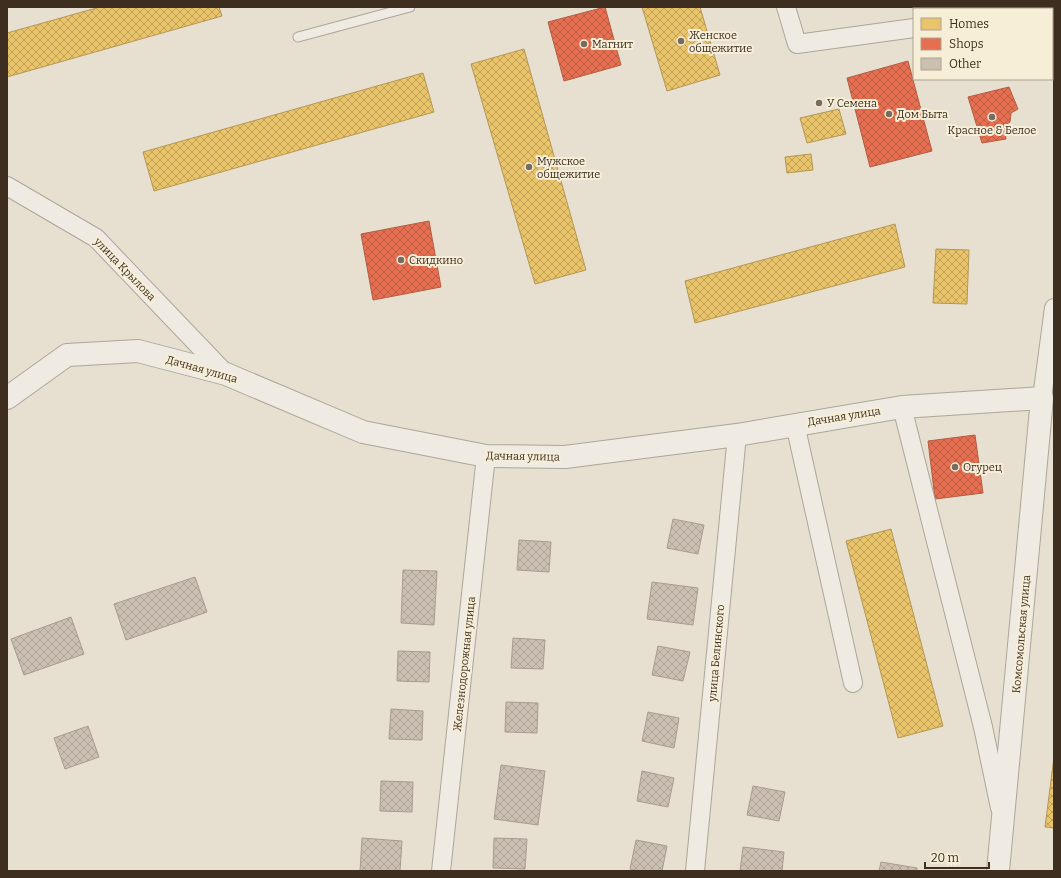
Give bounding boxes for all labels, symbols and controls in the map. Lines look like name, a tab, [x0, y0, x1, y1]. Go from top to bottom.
legend	[913, 8, 1053, 80]
text: Homes	[949, 17, 989, 31]
place label: Женское общежитие	[689, 29, 752, 55]
marker: Женское общежитие	[676, 36, 686, 46]
text: Shops	[949, 37, 984, 51]
place label: Магнит	[592, 38, 633, 51]
marker: Магнит	[579, 39, 589, 49]
text: Other	[949, 57, 982, 71]
place label: У Семена	[827, 97, 877, 110]
marker: У Семена	[814, 98, 824, 108]
place label: Дом Быта	[897, 108, 948, 121]
marker: Дом Быта	[884, 109, 894, 119]
marker: Красное & Белое	[987, 112, 997, 122]
place label: Красное & Белое	[948, 124, 1036, 137]
place label: Мужское общежитие	[537, 155, 600, 181]
marker: Мужское общежитие	[524, 162, 534, 172]
street label: улица Крылова	[91, 234, 158, 304]
place label: Скидкино	[409, 254, 463, 267]
marker: Скидкино	[396, 255, 406, 265]
street label: Дачная улица	[165, 353, 239, 386]
street label: Дачная улица	[807, 404, 882, 429]
street label: Дачная улица	[486, 449, 560, 464]
place label: Огурец	[963, 461, 1002, 474]
marker: Огурец	[950, 462, 960, 472]
street label: Комсомольская улица	[1010, 574, 1033, 694]
street label: Железнодорожная улица	[451, 596, 478, 732]
street label: улица Белинского	[706, 604, 727, 703]
scale bar	[925, 844, 989, 870]
text: 20 m	[931, 851, 960, 865]

